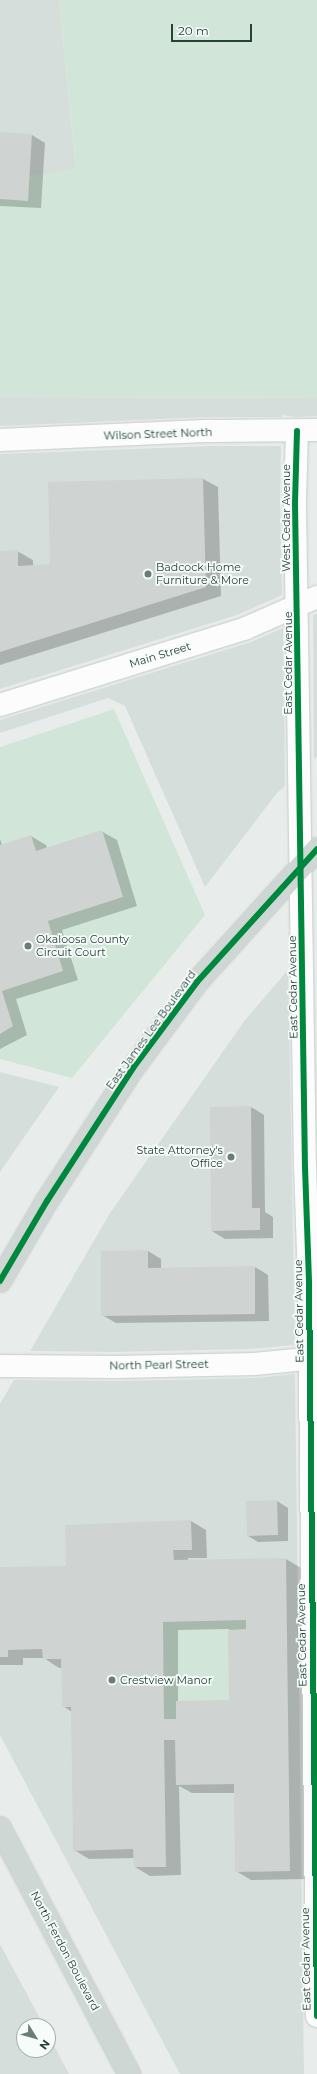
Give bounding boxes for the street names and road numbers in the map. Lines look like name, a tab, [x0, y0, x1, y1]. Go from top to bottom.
street label: Wilson Street North	[103, 426, 213, 442]
street label: West Cedar Avenue	[279, 464, 293, 572]
street label: East Cedar Avenue	[281, 611, 295, 715]
street label: Main Street	[128, 639, 192, 671]
street label: East Cedar Avenue	[285, 935, 301, 1039]
street label: East James Lee Boulevard	[103, 968, 199, 1092]
street label: East Cedar Avenue	[291, 1259, 307, 1363]
street label: North Pearl Street	[109, 1358, 209, 1372]
street label: East Cedar Avenue	[294, 1583, 310, 1687]
street label: North Ferdon Boulevard	[28, 1889, 102, 2013]
street label: East Cedar Avenue	[298, 1907, 314, 2011]

